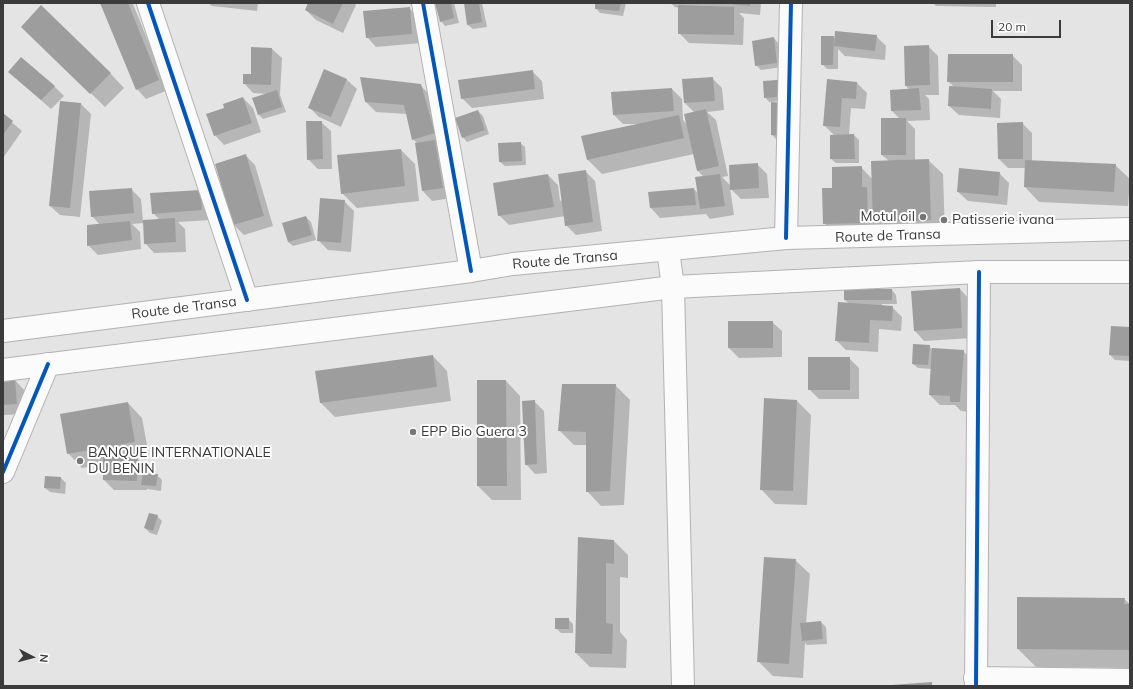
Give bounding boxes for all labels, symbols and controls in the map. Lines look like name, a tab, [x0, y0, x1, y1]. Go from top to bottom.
scale bar	[993, 12, 1063, 38]
text: 20 m	[998, 19, 1026, 34]
place label: Motul oil	[860, 209, 915, 225]
marker: Motul oil	[918, 212, 928, 222]
place label: Patisserie ivana	[952, 212, 1054, 228]
marker: Patisserie ivana	[939, 215, 949, 225]
street label: Route de Transa	[835, 226, 941, 246]
street label: Route de Transa	[512, 247, 618, 273]
street label: Route de Transa	[131, 293, 237, 323]
place label: EPP Bio Guera 3	[421, 424, 527, 440]
marker: EPP Bio Guera 3	[408, 427, 418, 437]
place label: BANQUE INTERNATIONALE DU BENIN	[88, 445, 271, 478]
marker: BANQUE INTERNATIONALE DU BENIN	[75, 456, 85, 466]
north arrow	[12, 637, 52, 677]
text: N	[37, 653, 51, 663]

